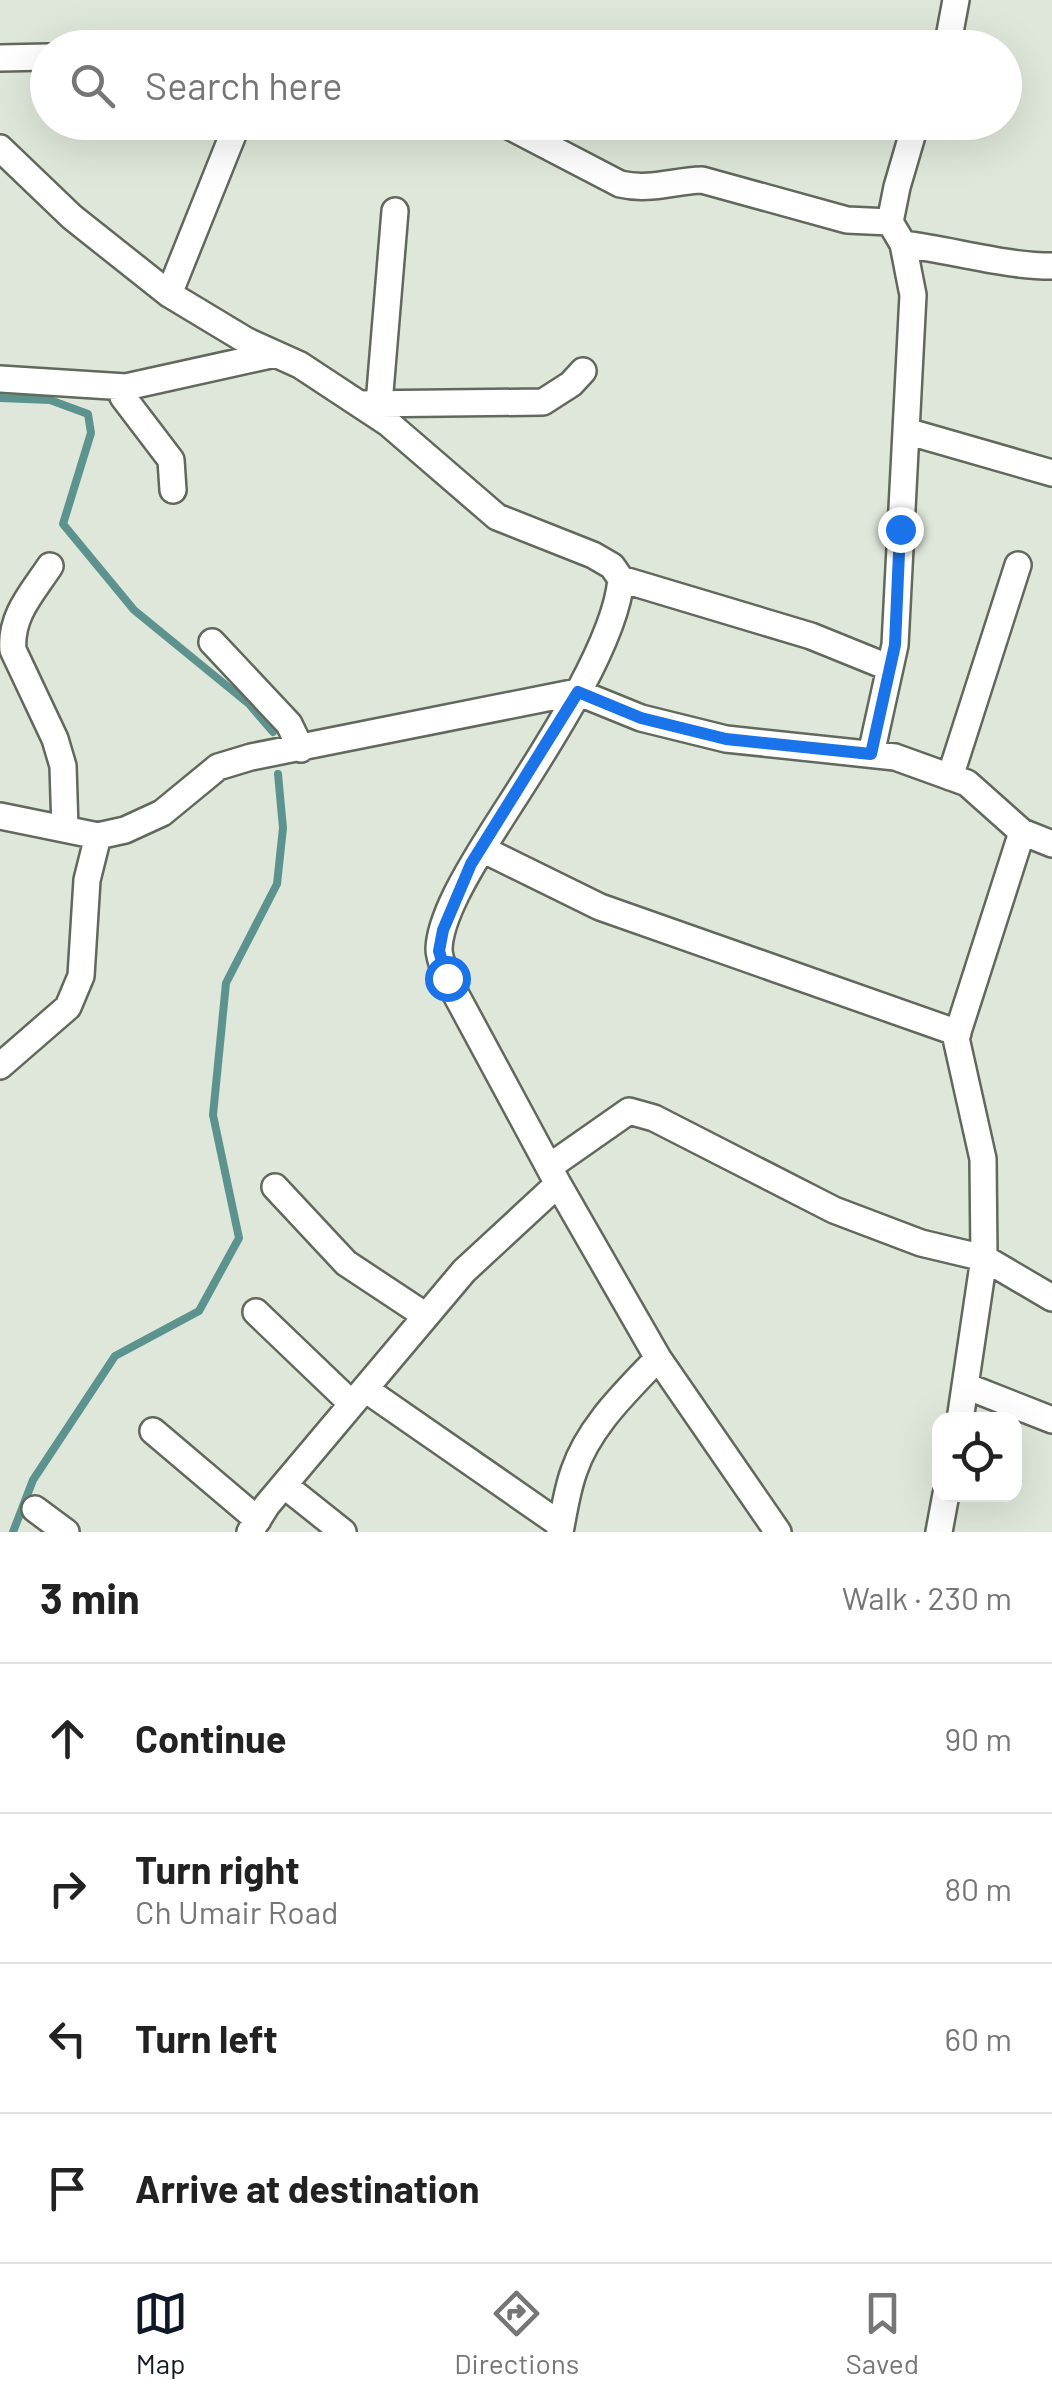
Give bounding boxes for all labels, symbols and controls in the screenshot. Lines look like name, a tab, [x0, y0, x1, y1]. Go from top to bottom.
search box	[30, 30, 1022, 140]
icon: search	[65, 58, 120, 113]
text: Search here	[145, 62, 343, 108]
route end	[878, 507, 924, 553]
route start	[425, 956, 471, 1002]
map controls	[932, 1412, 1022, 1502]
button: locate	[932, 1412, 1022, 1502]
text: 3 min	[40, 1572, 140, 1622]
text: Walk · 230 m	[842, 1578, 1012, 1616]
icon: ahead	[40, 1711, 95, 1766]
text: Continue	[135, 1715, 286, 1761]
text: 90 m	[944, 1719, 1012, 1757]
text: Turn right	[135, 1846, 300, 1892]
icon: right	[40, 1861, 95, 1916]
text: 80 m	[944, 1869, 1012, 1907]
text: Ch Umair Road	[135, 1892, 339, 1930]
icon: left	[40, 2011, 95, 2066]
text: Turn left	[135, 2015, 278, 2061]
text: 60 m	[945, 2019, 1012, 2057]
icon: arrive	[40, 2161, 95, 2216]
text: Arrive at destination	[135, 2165, 480, 2211]
tab: Map	[133, 2286, 188, 2380]
tab: Directions	[454, 2286, 579, 2380]
tab: Saved	[845, 2286, 919, 2380]

